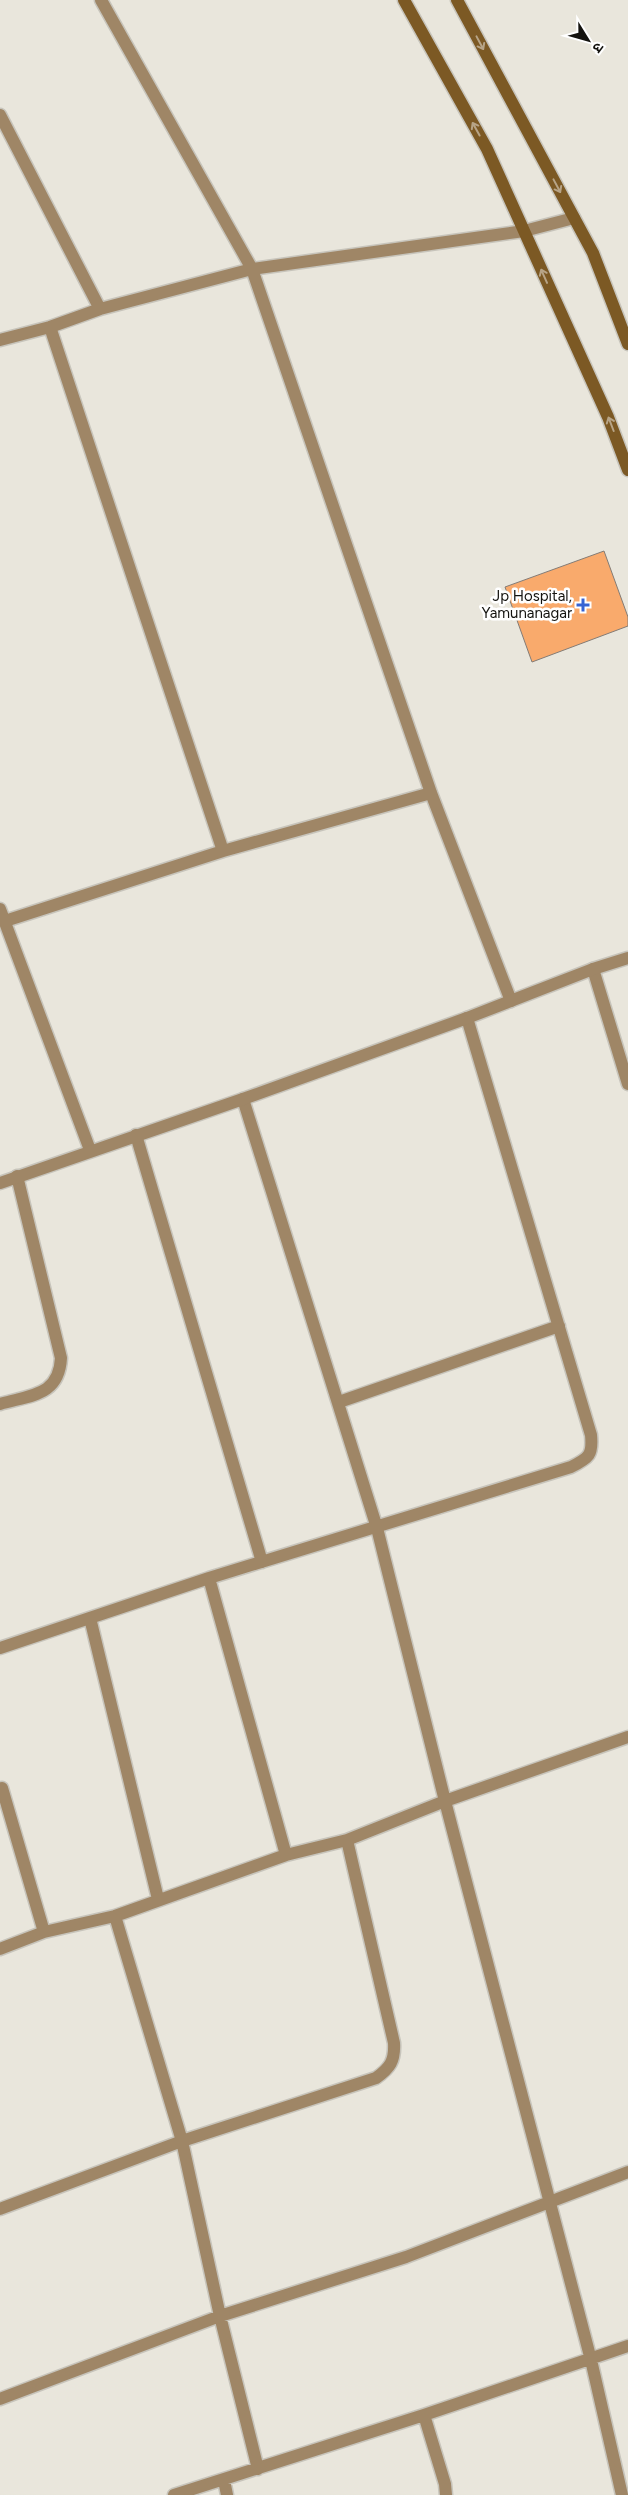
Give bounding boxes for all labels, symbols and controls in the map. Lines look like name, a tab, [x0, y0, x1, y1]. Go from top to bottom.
north arrow	[563, 15, 613, 65]
one-way arrow	[476, 35, 485, 50]
text: उ	[588, 39, 607, 57]
one-way arrow	[471, 122, 480, 137]
one-way arrow	[552, 179, 562, 194]
one-way arrow	[539, 269, 549, 284]
one-way arrow	[606, 417, 615, 433]
place label: Jp Hospital, Yamunanagar	[481, 587, 572, 622]
marker: Jp Hospital, Yamunanagar	[576, 598, 590, 612]

